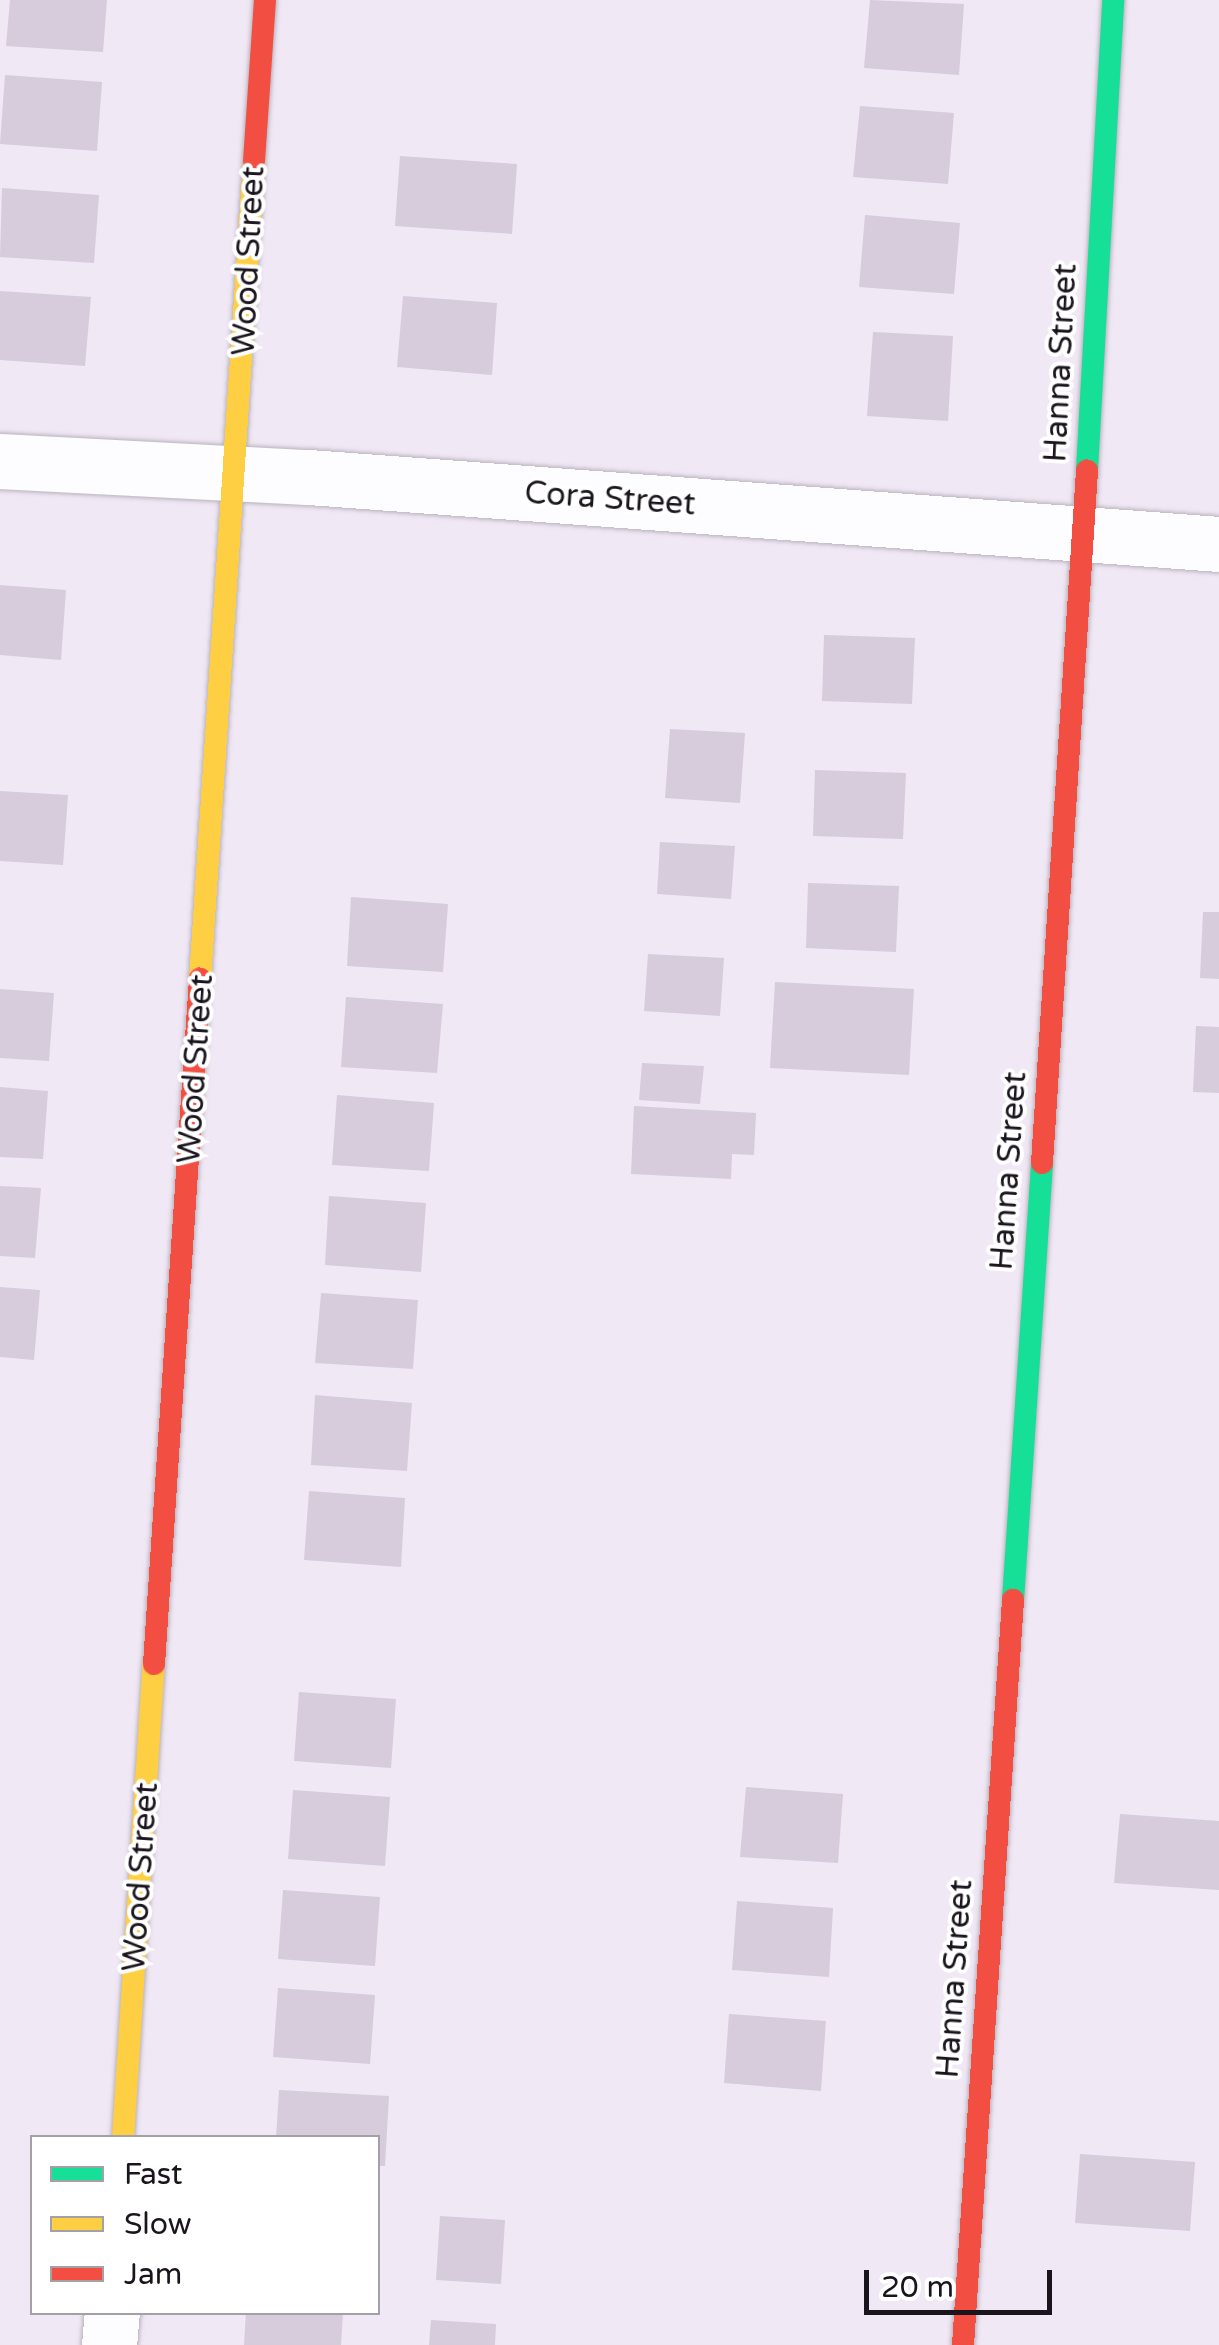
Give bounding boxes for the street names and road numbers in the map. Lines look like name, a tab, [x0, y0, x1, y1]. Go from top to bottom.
street label: Wood Street	[225, 165, 273, 357]
street label: Hanna Street	[1037, 263, 1085, 463]
street label: Cora Street	[523, 474, 697, 524]
street label: Wood Street	[170, 973, 222, 1165]
street label: Hanna Street	[983, 1070, 1035, 1272]
street label: Wood Street	[115, 1781, 167, 1973]
street label: Hanna Street	[929, 1878, 981, 2080]

